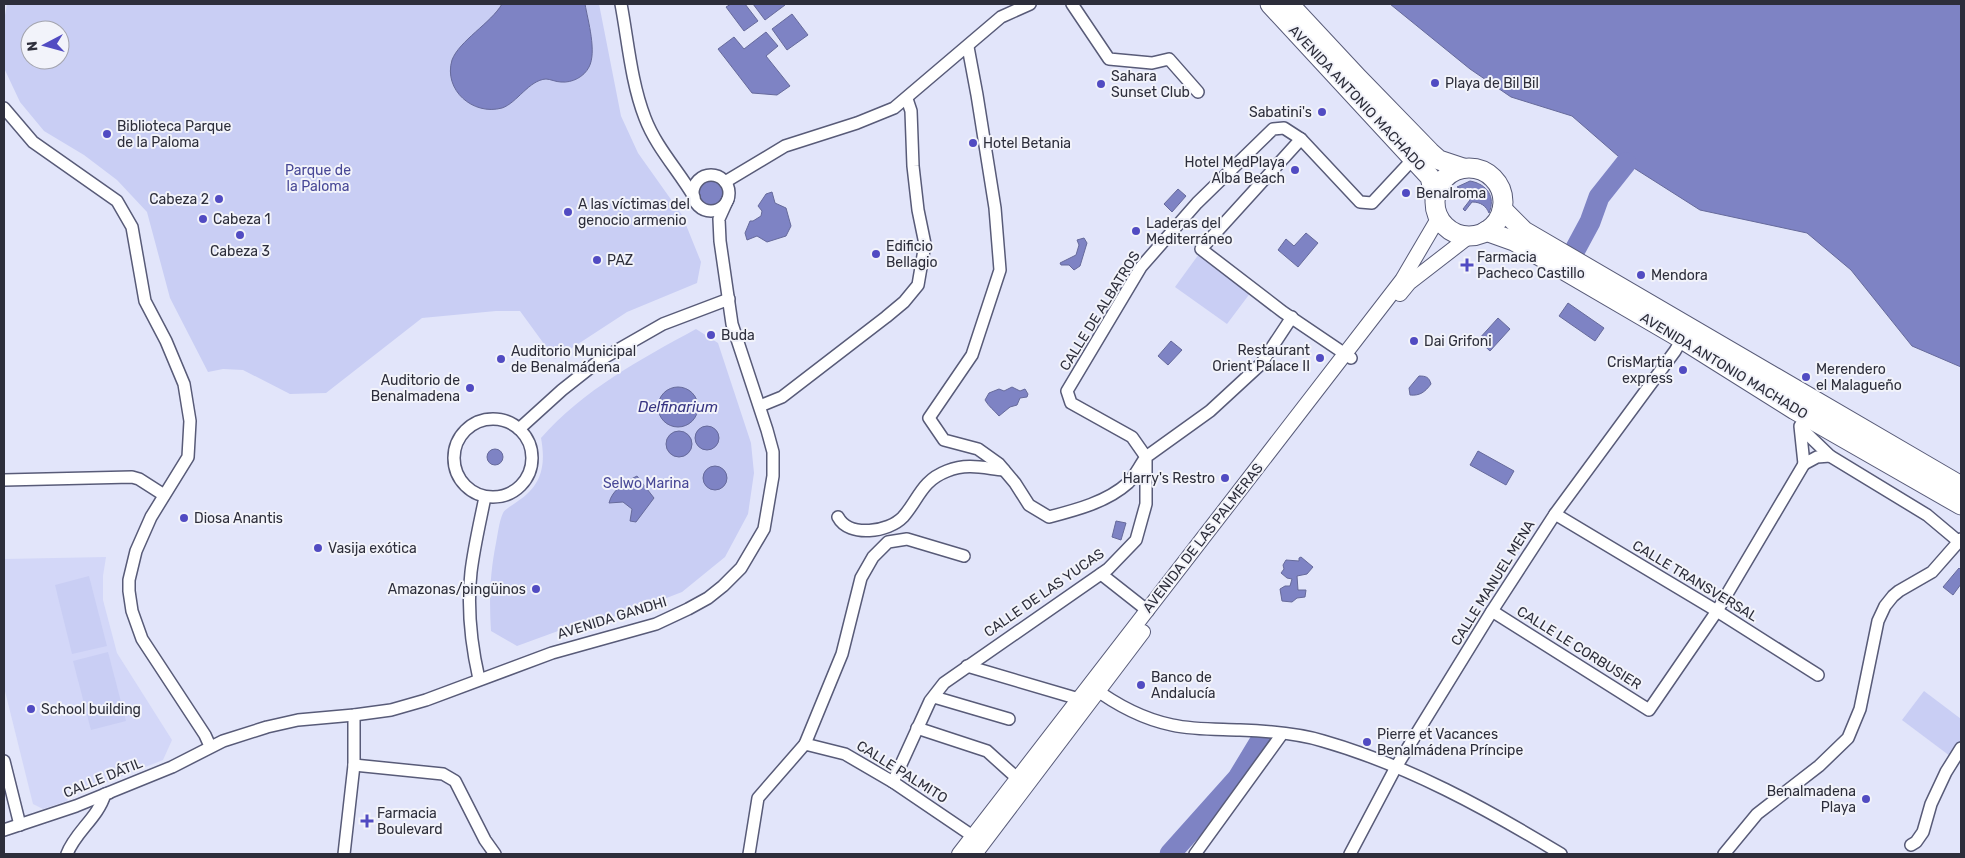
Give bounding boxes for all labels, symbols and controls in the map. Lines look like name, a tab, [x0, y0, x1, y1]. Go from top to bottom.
north arrow	[20, 20, 70, 70]
street label: AVENIDA ANTONIO MACHADO	[1285, 22, 1429, 174]
text: N	[24, 40, 42, 52]
place label: Sahara Sunset Club	[1111, 68, 1190, 101]
place label: Playa de Bil Bil	[1445, 75, 1539, 92]
marker: Playa de Bil Bil	[1429, 77, 1441, 89]
marker: Sahara Sunset Club	[1095, 78, 1107, 90]
place label: Sabatini's	[1249, 104, 1312, 121]
marker: Sabatini's	[1316, 106, 1328, 118]
place label: Biblioteca Parque de la Paloma	[117, 118, 232, 151]
marker: Biblioteca Parque de la Paloma	[101, 128, 113, 140]
place label: Hotel Betania	[983, 135, 1071, 152]
marker: Hotel Betania	[967, 137, 979, 149]
place label: Hotel MedPlaya Alba Beach	[1184, 154, 1285, 187]
park label: Parque de la Paloma	[285, 162, 351, 195]
marker: Hotel MedPlaya Alba Beach	[1289, 164, 1301, 176]
place label: Benalroma	[1416, 185, 1486, 202]
marker: Benalroma	[1400, 187, 1412, 199]
place label: Cabeza 2	[149, 191, 209, 208]
marker: Cabeza 2	[213, 193, 225, 205]
place label: A las víctimas del genocio armenio	[578, 196, 690, 229]
marker: A las víctimas del genocio armenio	[562, 206, 574, 218]
place label: Cabeza 1	[213, 211, 271, 228]
marker: Cabeza 1	[197, 213, 209, 225]
place label: Laderas del Mediterráneo	[1146, 215, 1233, 248]
marker: Laderas del Mediterráneo	[1130, 225, 1142, 237]
marker: Cabeza 3	[234, 229, 246, 241]
place label: Edificio Bellagio	[886, 238, 938, 271]
place label: Cabeza 3	[210, 243, 270, 260]
marker: Edificio Bellagio	[870, 248, 882, 260]
street label: CALLE DE ALBATROS	[1056, 248, 1144, 374]
place label: Farmacia Pacheco Castillo	[1477, 249, 1585, 282]
place label: PAZ	[607, 252, 633, 269]
marker: PAZ	[591, 254, 603, 266]
marker: Farmacia Pacheco Castillo	[1461, 259, 1473, 271]
place label: Mendora	[1651, 267, 1708, 284]
marker: Mendora	[1635, 269, 1647, 281]
street label: AVENIDA ANTONIO MACHADO	[1637, 309, 1811, 423]
place label: Buda	[721, 327, 755, 344]
marker: Buda	[705, 329, 717, 341]
place label: Dai Grifoni	[1424, 333, 1492, 350]
marker: Dai Grifoni	[1408, 335, 1420, 347]
place label: Restaurant Orient Palace II	[1212, 342, 1311, 375]
place label: Auditorio Municipal de Benalmádena	[511, 343, 636, 376]
marker: Restaurant Orient Palace II	[1314, 352, 1326, 364]
marker: Auditorio Municipal de Benalmádena	[495, 353, 507, 365]
place label: CrisMartia express	[1607, 354, 1673, 387]
place label: Merendero el Malagueño	[1816, 361, 1902, 394]
marker: CrisMartia express	[1677, 364, 1689, 376]
marker: Merendero el Malagueño	[1800, 371, 1812, 383]
place label: Auditorio de Benalmadena	[371, 372, 460, 405]
marker: Auditorio de Benalmadena	[464, 382, 476, 394]
water label: Delfinarium	[638, 398, 718, 416]
street label: AVENIDA DE LAS PALMERAS	[1139, 460, 1267, 616]
place label: Harry's Restro	[1123, 470, 1215, 487]
marker: Harry's Restro	[1219, 472, 1231, 484]
park label: Selwo Marina	[603, 475, 689, 492]
place label: Diosa Anantis	[194, 510, 283, 527]
marker: Diosa Anantis	[178, 512, 190, 524]
street label: CALLE MANUEL MENA	[1448, 517, 1539, 649]
street label: CALLE TRANSVERSAL	[1629, 537, 1761, 625]
place label: Vasija exótica	[328, 540, 417, 557]
marker: Vasija exótica	[312, 542, 324, 554]
street label: CALLE DE LAS YUCAS	[981, 545, 1108, 641]
place label: Amazonas/pingüinos	[388, 581, 526, 598]
marker: Amazonas/pingüinos	[530, 583, 542, 595]
street label: AVENIDA GANDHI	[555, 593, 669, 643]
street label: CALLE LE CORBUSIER	[1514, 603, 1644, 693]
place label: Banco de Andalucía	[1151, 669, 1216, 702]
marker: Banco de Andalucía	[1135, 679, 1147, 691]
place label: School building	[41, 701, 141, 718]
marker: School building	[25, 703, 37, 715]
place label: Pierre et Vacances Benalmádena Príncipe	[1377, 726, 1523, 759]
marker: Pierre et Vacances Benalmádena Príncipe	[1361, 736, 1373, 748]
street label: CALLE PALMITO	[853, 737, 951, 807]
street label: CALLE DÁTIL	[61, 753, 145, 802]
place label: Benalmadena Playa	[1767, 783, 1856, 816]
marker: Benalmadena Playa	[1860, 793, 1872, 805]
place label: Farmacia Boulevard	[377, 805, 443, 838]
marker: Farmacia Boulevard	[361, 815, 373, 827]

